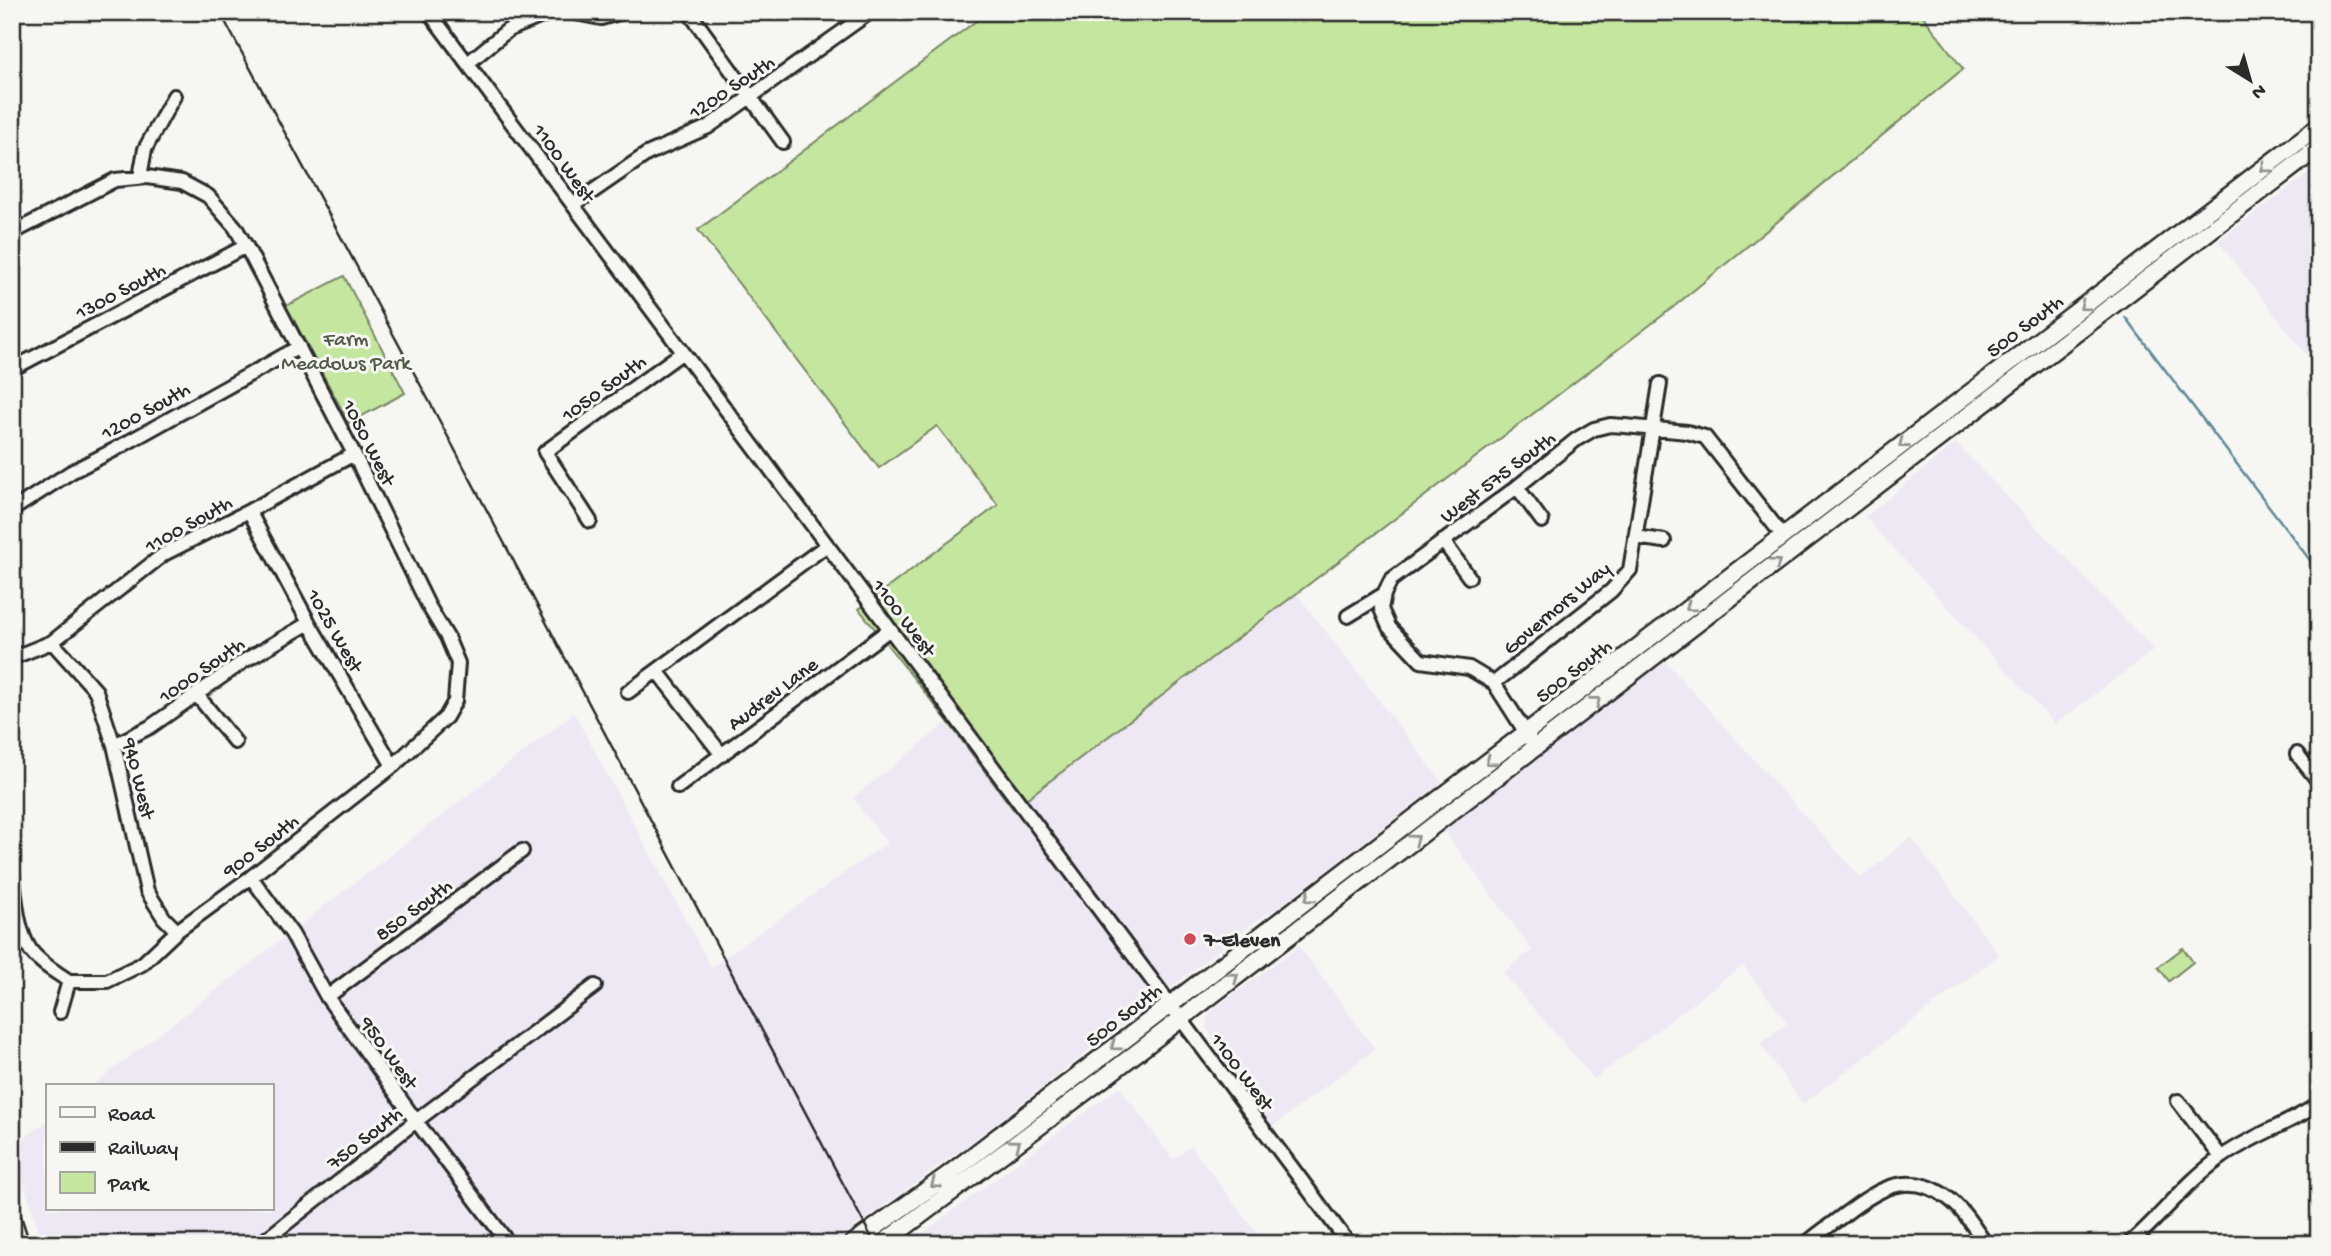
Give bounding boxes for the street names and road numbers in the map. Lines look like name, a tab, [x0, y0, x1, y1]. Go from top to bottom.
street label: 1200 South	[685, 51, 781, 127]
street label: 1100 West	[525, 119, 600, 210]
street label: 1300 South	[71, 259, 171, 328]
street label: 500 South	[1983, 291, 2070, 365]
street label: 1050 South	[557, 351, 652, 430]
street label: 1200 South	[97, 378, 196, 448]
street label: 1050 West	[334, 395, 400, 493]
street label: West 575 South	[1436, 427, 1562, 530]
street label: 1100 South	[141, 492, 238, 561]
street label: Governors Way	[1499, 558, 1617, 662]
street label: 1100 West	[864, 575, 941, 665]
street label: 1025 West	[299, 585, 368, 680]
street label: 1000 South	[154, 633, 251, 711]
street label: 500 South	[1532, 635, 1618, 710]
street label: Audrev Lane	[724, 653, 825, 738]
street label: 940 West	[114, 735, 159, 824]
street label: 900 South	[218, 810, 305, 886]
street label: 850 South	[372, 875, 458, 949]
street label: 500 South	[1082, 979, 1168, 1054]
street label: 950 West	[352, 1012, 423, 1097]
street label: 1100 West	[1202, 1029, 1279, 1119]
street label: 750 South	[323, 1102, 409, 1178]

